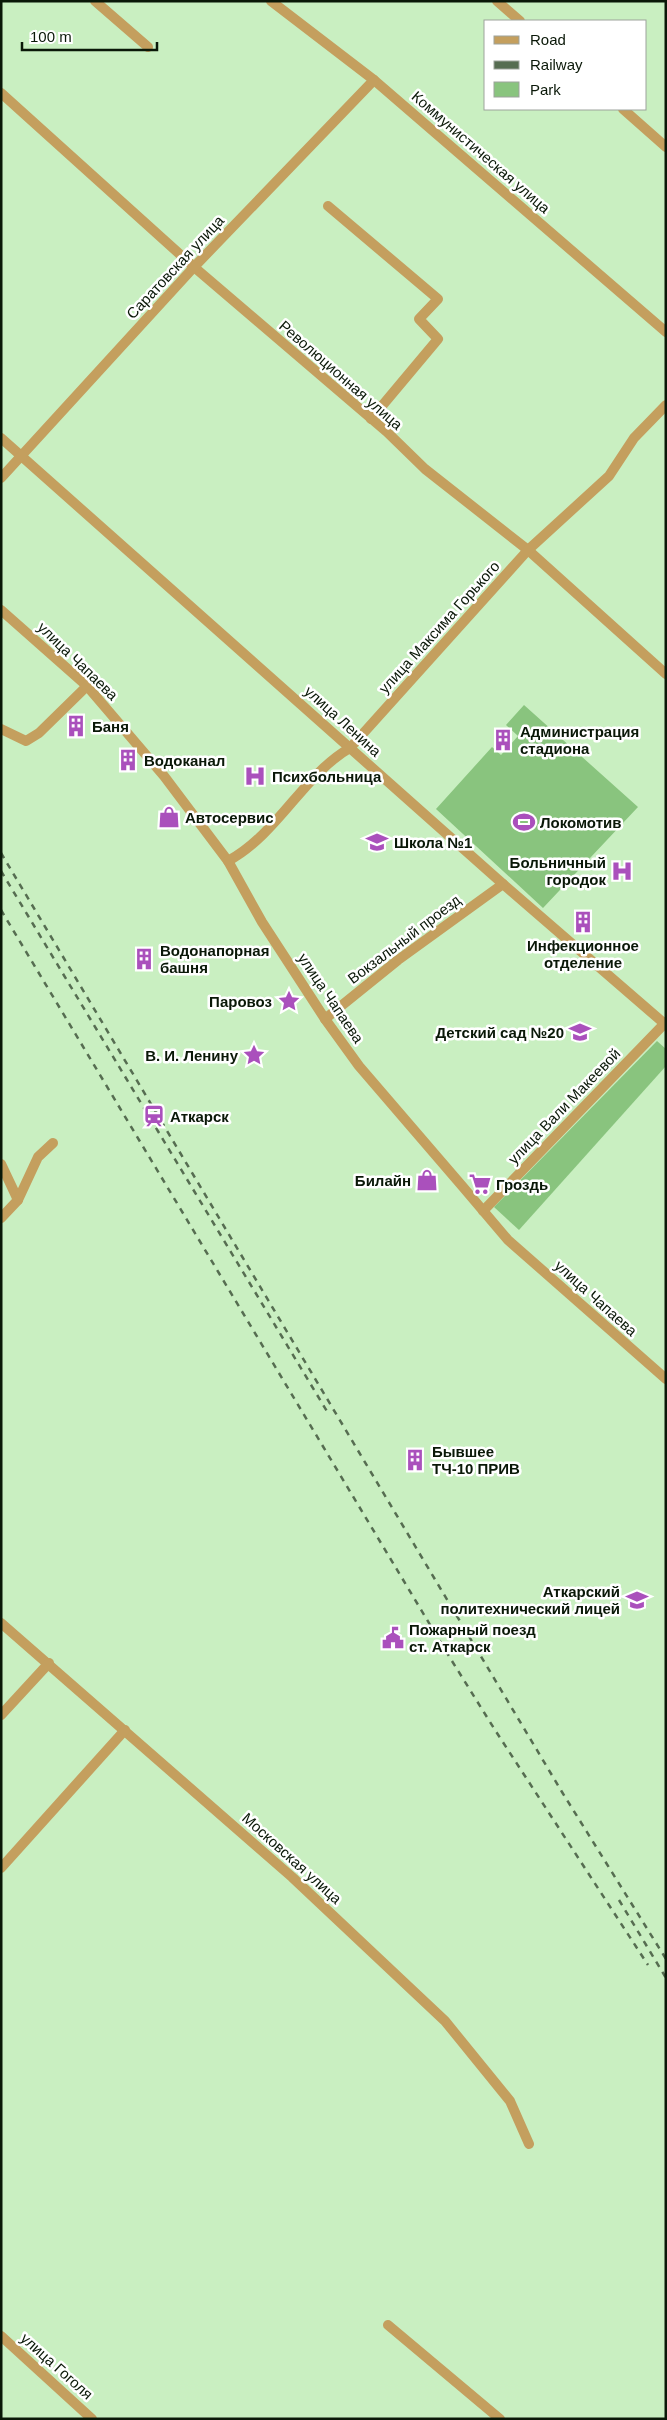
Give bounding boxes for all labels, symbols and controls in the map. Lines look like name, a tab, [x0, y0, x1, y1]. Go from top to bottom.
scale bar	[22, 20, 158, 52]
legend	[484, 20, 647, 110]
text: 100 m	[30, 28, 72, 45]
text: Road	[530, 31, 566, 48]
text: Railway	[530, 56, 583, 73]
text: Park	[530, 81, 561, 98]
street label: Коммунистическая улица	[409, 87, 554, 217]
street label: Саратовская улица	[123, 211, 228, 322]
street label: Революционная улица	[276, 317, 406, 433]
street label: улица Максима Горького	[375, 557, 503, 697]
street label: улица Чапаева	[34, 619, 122, 704]
street label: улица Ленина	[301, 682, 385, 760]
building icon: Баня	[63, 713, 89, 739]
place label: Баня	[92, 718, 129, 735]
place label: Администрация стадиона	[520, 723, 639, 757]
building icon: Администрация стадиона	[490, 727, 516, 753]
building icon: Водоканал	[115, 747, 141, 773]
place label: Водоканал	[144, 752, 225, 769]
hospital icon: Психбольница	[242, 763, 268, 789]
place label: Психбольница	[272, 768, 382, 785]
shop icon: Автосервис	[156, 804, 182, 830]
place label: Автосервис	[185, 809, 274, 826]
sports icon: Локомотив	[511, 809, 537, 835]
place label: Локомотив	[540, 814, 621, 831]
school or university icon: Школа №1	[364, 829, 390, 855]
place label: Школа №1	[394, 834, 472, 851]
place label: Больничный городок	[510, 854, 606, 888]
hospital icon: Больничный городок	[609, 858, 635, 884]
street label: Вокзальный проезд	[344, 891, 464, 987]
building icon: Инфекционное отделение	[570, 909, 596, 935]
place label: Инфекционное отделение	[527, 937, 639, 971]
place label: Водонапорная башня	[160, 942, 269, 976]
building icon: Водонапорная башня	[131, 946, 157, 972]
street label: улица Чапаева	[295, 950, 368, 1047]
place icon: Паровоз	[276, 988, 302, 1014]
place label: Паровоз	[209, 993, 272, 1010]
school or university icon: Детский сад №20	[567, 1019, 593, 1045]
place label: Детский сад №20	[435, 1024, 564, 1041]
place icon: В. И. Ленину	[241, 1042, 267, 1068]
street label: улица Вали Макеевой	[504, 1045, 624, 1167]
place label: В. И. Ленину	[145, 1047, 239, 1064]
station icon: Аткарск	[141, 1103, 167, 1129]
place label: Аткарск	[170, 1108, 229, 1125]
shop icon: Билайн	[414, 1167, 440, 1193]
supermarket icon: Гроздь	[467, 1171, 493, 1197]
place label: Билайн	[355, 1172, 411, 1189]
place label: Гроздь	[496, 1176, 548, 1193]
street label: улица Чапаева	[551, 1257, 641, 1340]
place label: Бывшее ТЧ-10 ПРИВ	[432, 1443, 520, 1477]
building icon: Бывшее ТЧ-10 ПРИВ	[402, 1447, 428, 1473]
place label: Аткарский политехнический лицей	[440, 1583, 620, 1617]
school or university icon: Аткарский политехнический лицей	[624, 1587, 650, 1613]
place label: Пожарный поезд ст. Аткарск	[409, 1621, 536, 1655]
public building icon: Пожарный поезд ст. Аткарск	[380, 1625, 406, 1651]
street label: Московская улица	[239, 1809, 346, 1907]
street label: улица Гоголя	[18, 2329, 96, 2403]

